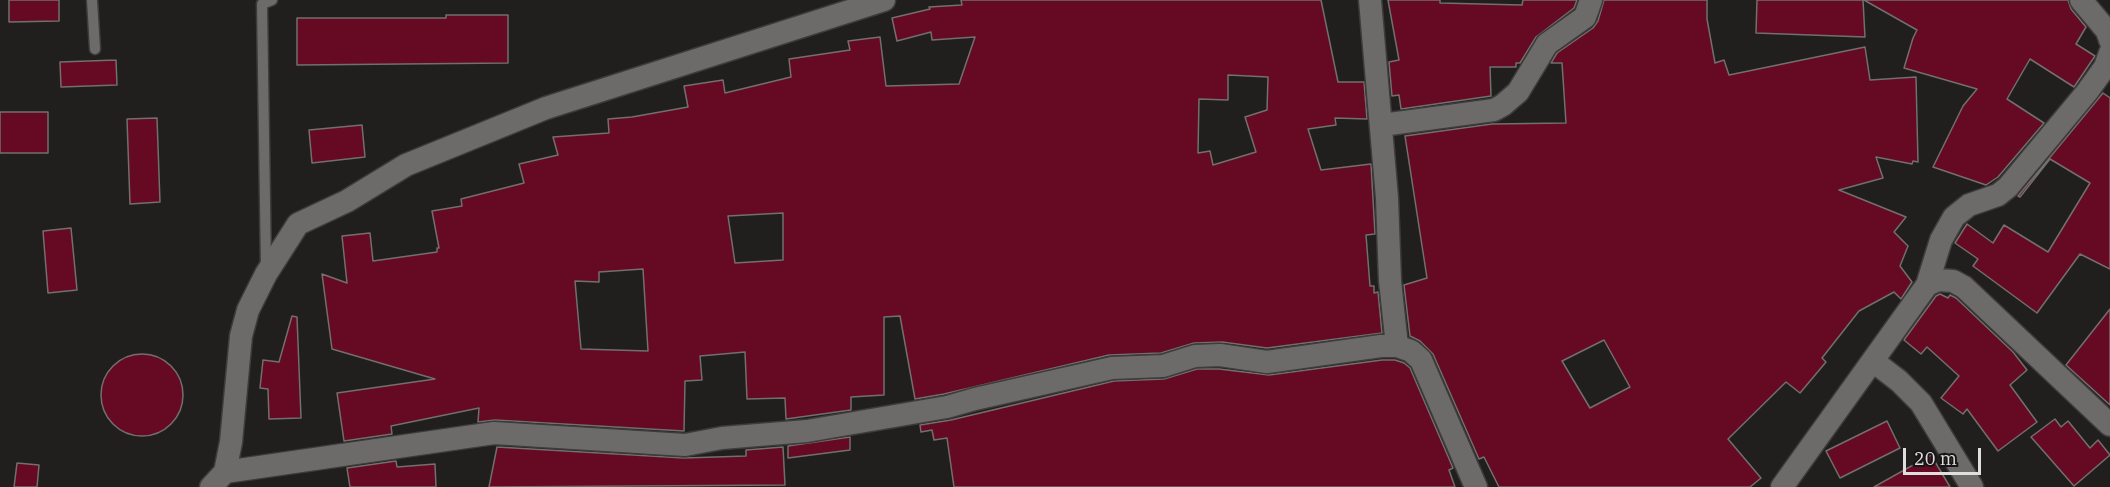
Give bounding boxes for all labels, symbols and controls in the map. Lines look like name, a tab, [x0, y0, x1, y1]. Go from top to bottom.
scale bar	[1906, 436, 1984, 474]
text: 20 m	[1914, 447, 1957, 470]

